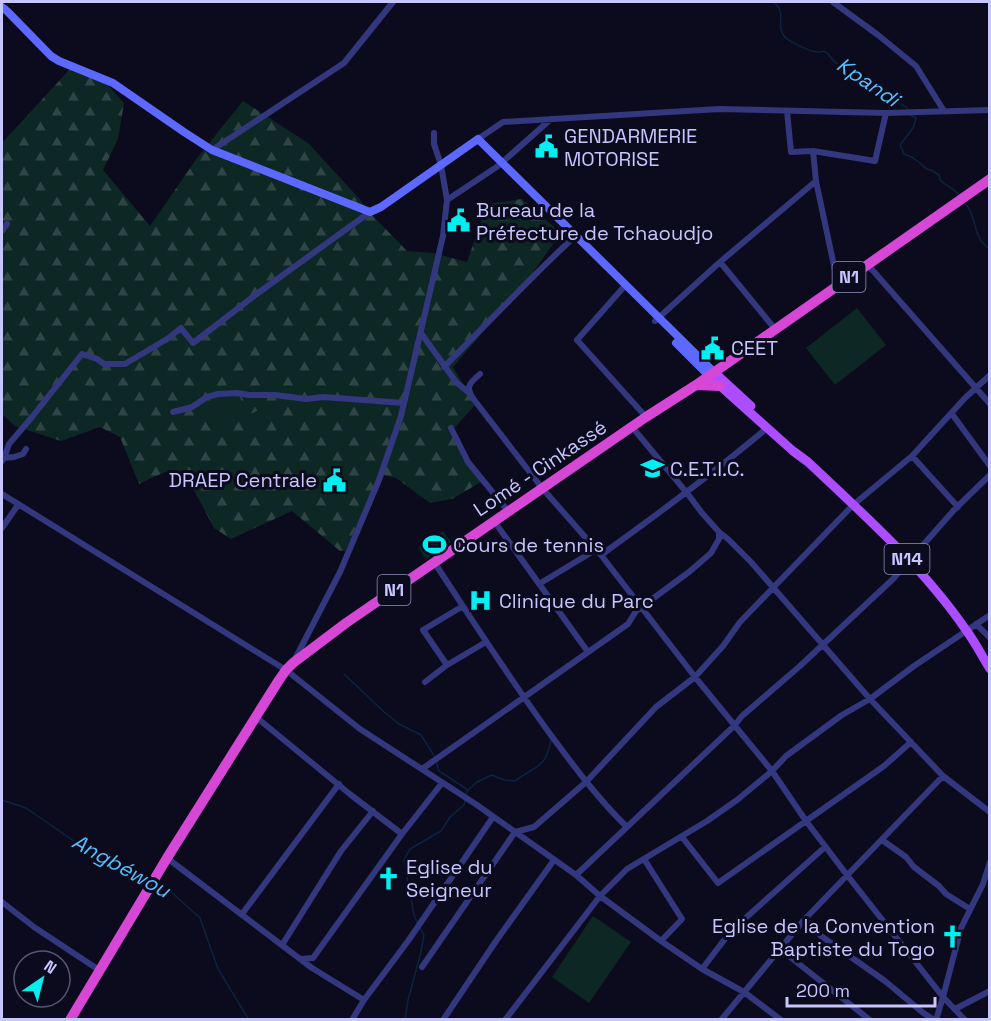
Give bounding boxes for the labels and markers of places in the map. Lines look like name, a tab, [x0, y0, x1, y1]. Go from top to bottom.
place label: GENDARMERIE MOTORISE	[564, 123, 697, 172]
public building icon: GENDARMERIE MOTORISE	[533, 134, 559, 160]
place label: Bureau de la Préfecture de Tchaoudjo	[476, 197, 713, 246]
public building icon: Bureau de la Préfecture de Tchaoudjo	[445, 208, 471, 234]
public building icon: CEET	[700, 335, 726, 361]
place label: CEET	[731, 335, 778, 361]
school or university icon: C.E.T.I.C.	[639, 456, 665, 482]
place label: C.E.T.I.C.	[670, 456, 745, 482]
place label: DRAEP Centrale	[169, 467, 317, 493]
public building icon: DRAEP Centrale	[322, 467, 348, 493]
sports icon: Cours de tennis	[422, 532, 448, 558]
place label: Cours de tennis	[453, 532, 604, 558]
hospital icon: Clinique du Parc	[468, 588, 494, 614]
place label: Clinique du Parc	[499, 588, 654, 614]
place label: Eglise du Seigneur	[406, 854, 493, 903]
church icon: Eglise du Seigneur	[375, 865, 401, 891]
place label: Eglise de la Convention Baptiste du Togo	[712, 913, 935, 962]
church icon: Eglise de la Convention Baptiste du Togo	[940, 924, 966, 950]

